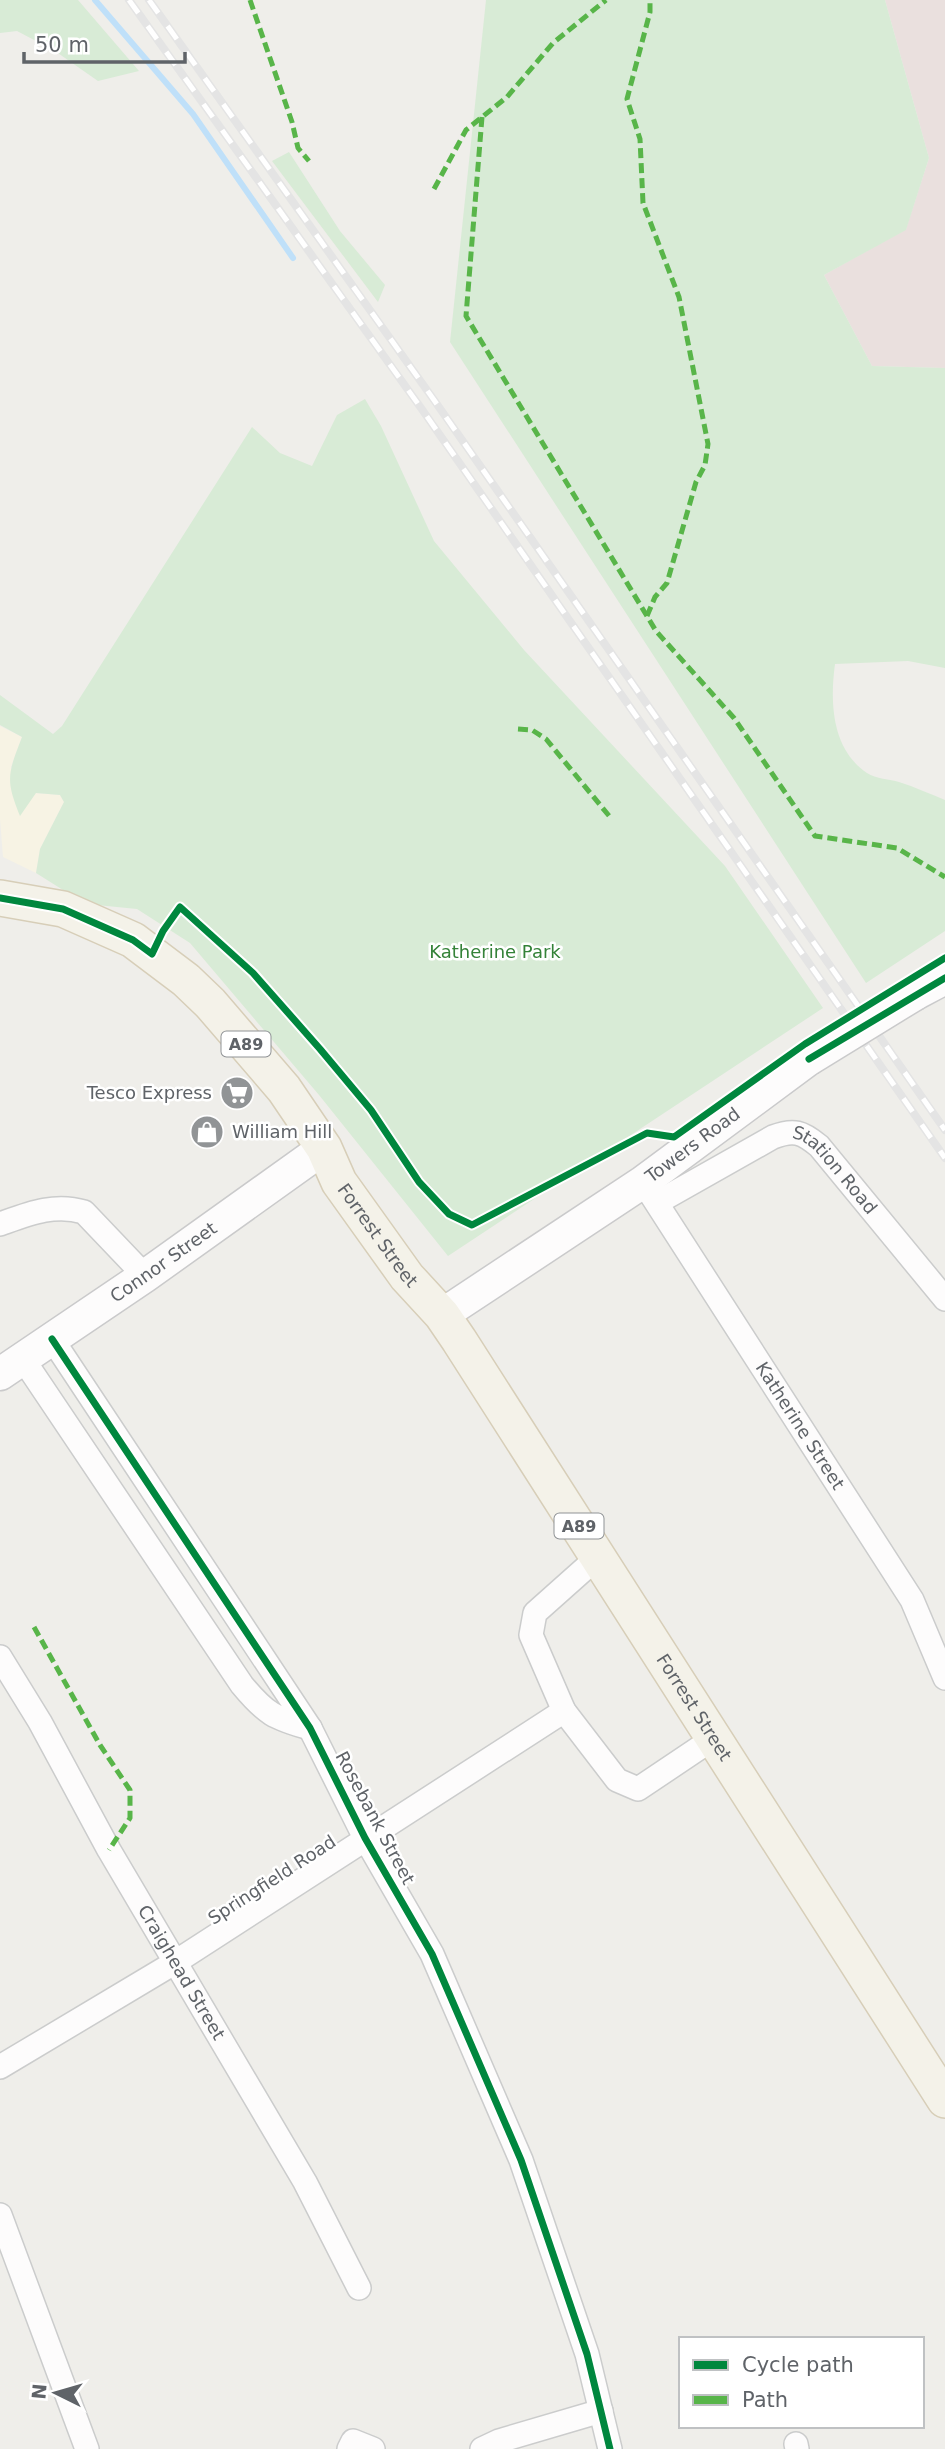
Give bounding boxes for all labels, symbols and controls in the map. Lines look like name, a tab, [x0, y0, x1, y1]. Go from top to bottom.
scale bar	[24, 21, 186, 65]
text: 50 m	[35, 33, 89, 57]
park label: Katherine Park	[429, 941, 561, 962]
road number: A89	[222, 1032, 270, 1056]
supermarket icon: Tesco Express	[218, 1074, 256, 1112]
place label: Tesco Express	[86, 1082, 212, 1103]
street label: Towers Road	[640, 1103, 744, 1187]
shop icon: William Hill	[188, 1113, 226, 1151]
place label: William Hill	[232, 1121, 332, 1142]
street label: Station Road	[790, 1121, 882, 1218]
street label: Forrest Street	[334, 1179, 422, 1292]
street label: Connor Street	[106, 1217, 220, 1307]
street label: Katherine Street	[752, 1358, 849, 1493]
road number: A89	[554, 1514, 604, 1538]
street label: Forrest Street	[652, 1650, 736, 1765]
street label: Rosebank Street	[331, 1748, 419, 1888]
street label: Springfield Road	[204, 1831, 339, 1929]
street label: Craighead Street	[134, 1901, 230, 2043]
legend	[679, 2337, 924, 2428]
text: Cycle path	[742, 2353, 854, 2377]
north arrow	[21, 2358, 91, 2428]
text: N	[27, 2383, 51, 2400]
text: Path	[742, 2388, 788, 2412]

